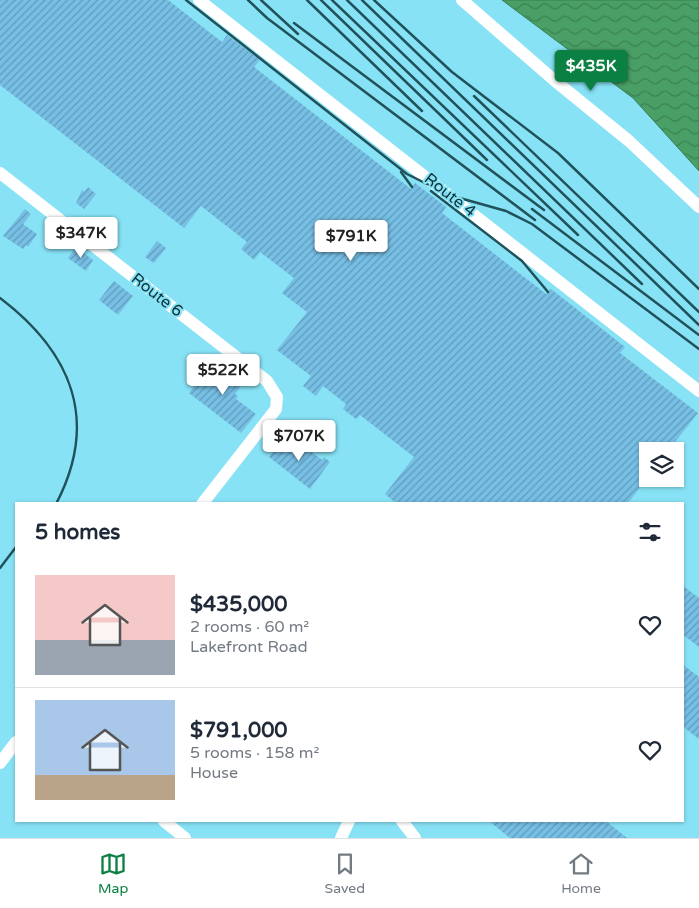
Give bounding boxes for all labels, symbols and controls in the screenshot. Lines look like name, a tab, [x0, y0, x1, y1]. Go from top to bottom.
pin: $435K	[556, 49, 626, 92]
text: $435K	[566, 56, 616, 76]
street label: Route 4	[420, 169, 480, 221]
pin: $347K	[46, 216, 116, 259]
pin: $791K	[316, 220, 386, 262]
text: $347K	[56, 223, 106, 243]
text: $791K	[326, 226, 376, 246]
street label: Route 6	[127, 269, 187, 321]
pin: $522K	[188, 354, 258, 396]
text: $522K	[198, 360, 248, 380]
pin: $707K	[264, 420, 334, 462]
text: $707K	[274, 426, 324, 446]
map controls	[639, 442, 684, 487]
button: layers	[639, 442, 684, 487]
icon: filters	[636, 518, 664, 546]
text: 5 homes	[35, 520, 120, 545]
text: $435,000	[190, 592, 287, 617]
icon: home	[75, 595, 135, 655]
icon: heart	[636, 611, 664, 639]
text: 2 rooms · 60 m²	[190, 617, 309, 637]
text: Lakefront Road	[190, 637, 308, 657]
text: $791,000	[190, 718, 288, 743]
icon: home	[75, 720, 135, 780]
icon: heart	[636, 736, 664, 764]
text: 5 rooms · 158 m²	[190, 743, 319, 763]
text: House	[190, 763, 238, 783]
tab: Map	[98, 850, 128, 897]
tab: Saved	[325, 850, 365, 897]
tab: Home	[561, 850, 601, 897]

